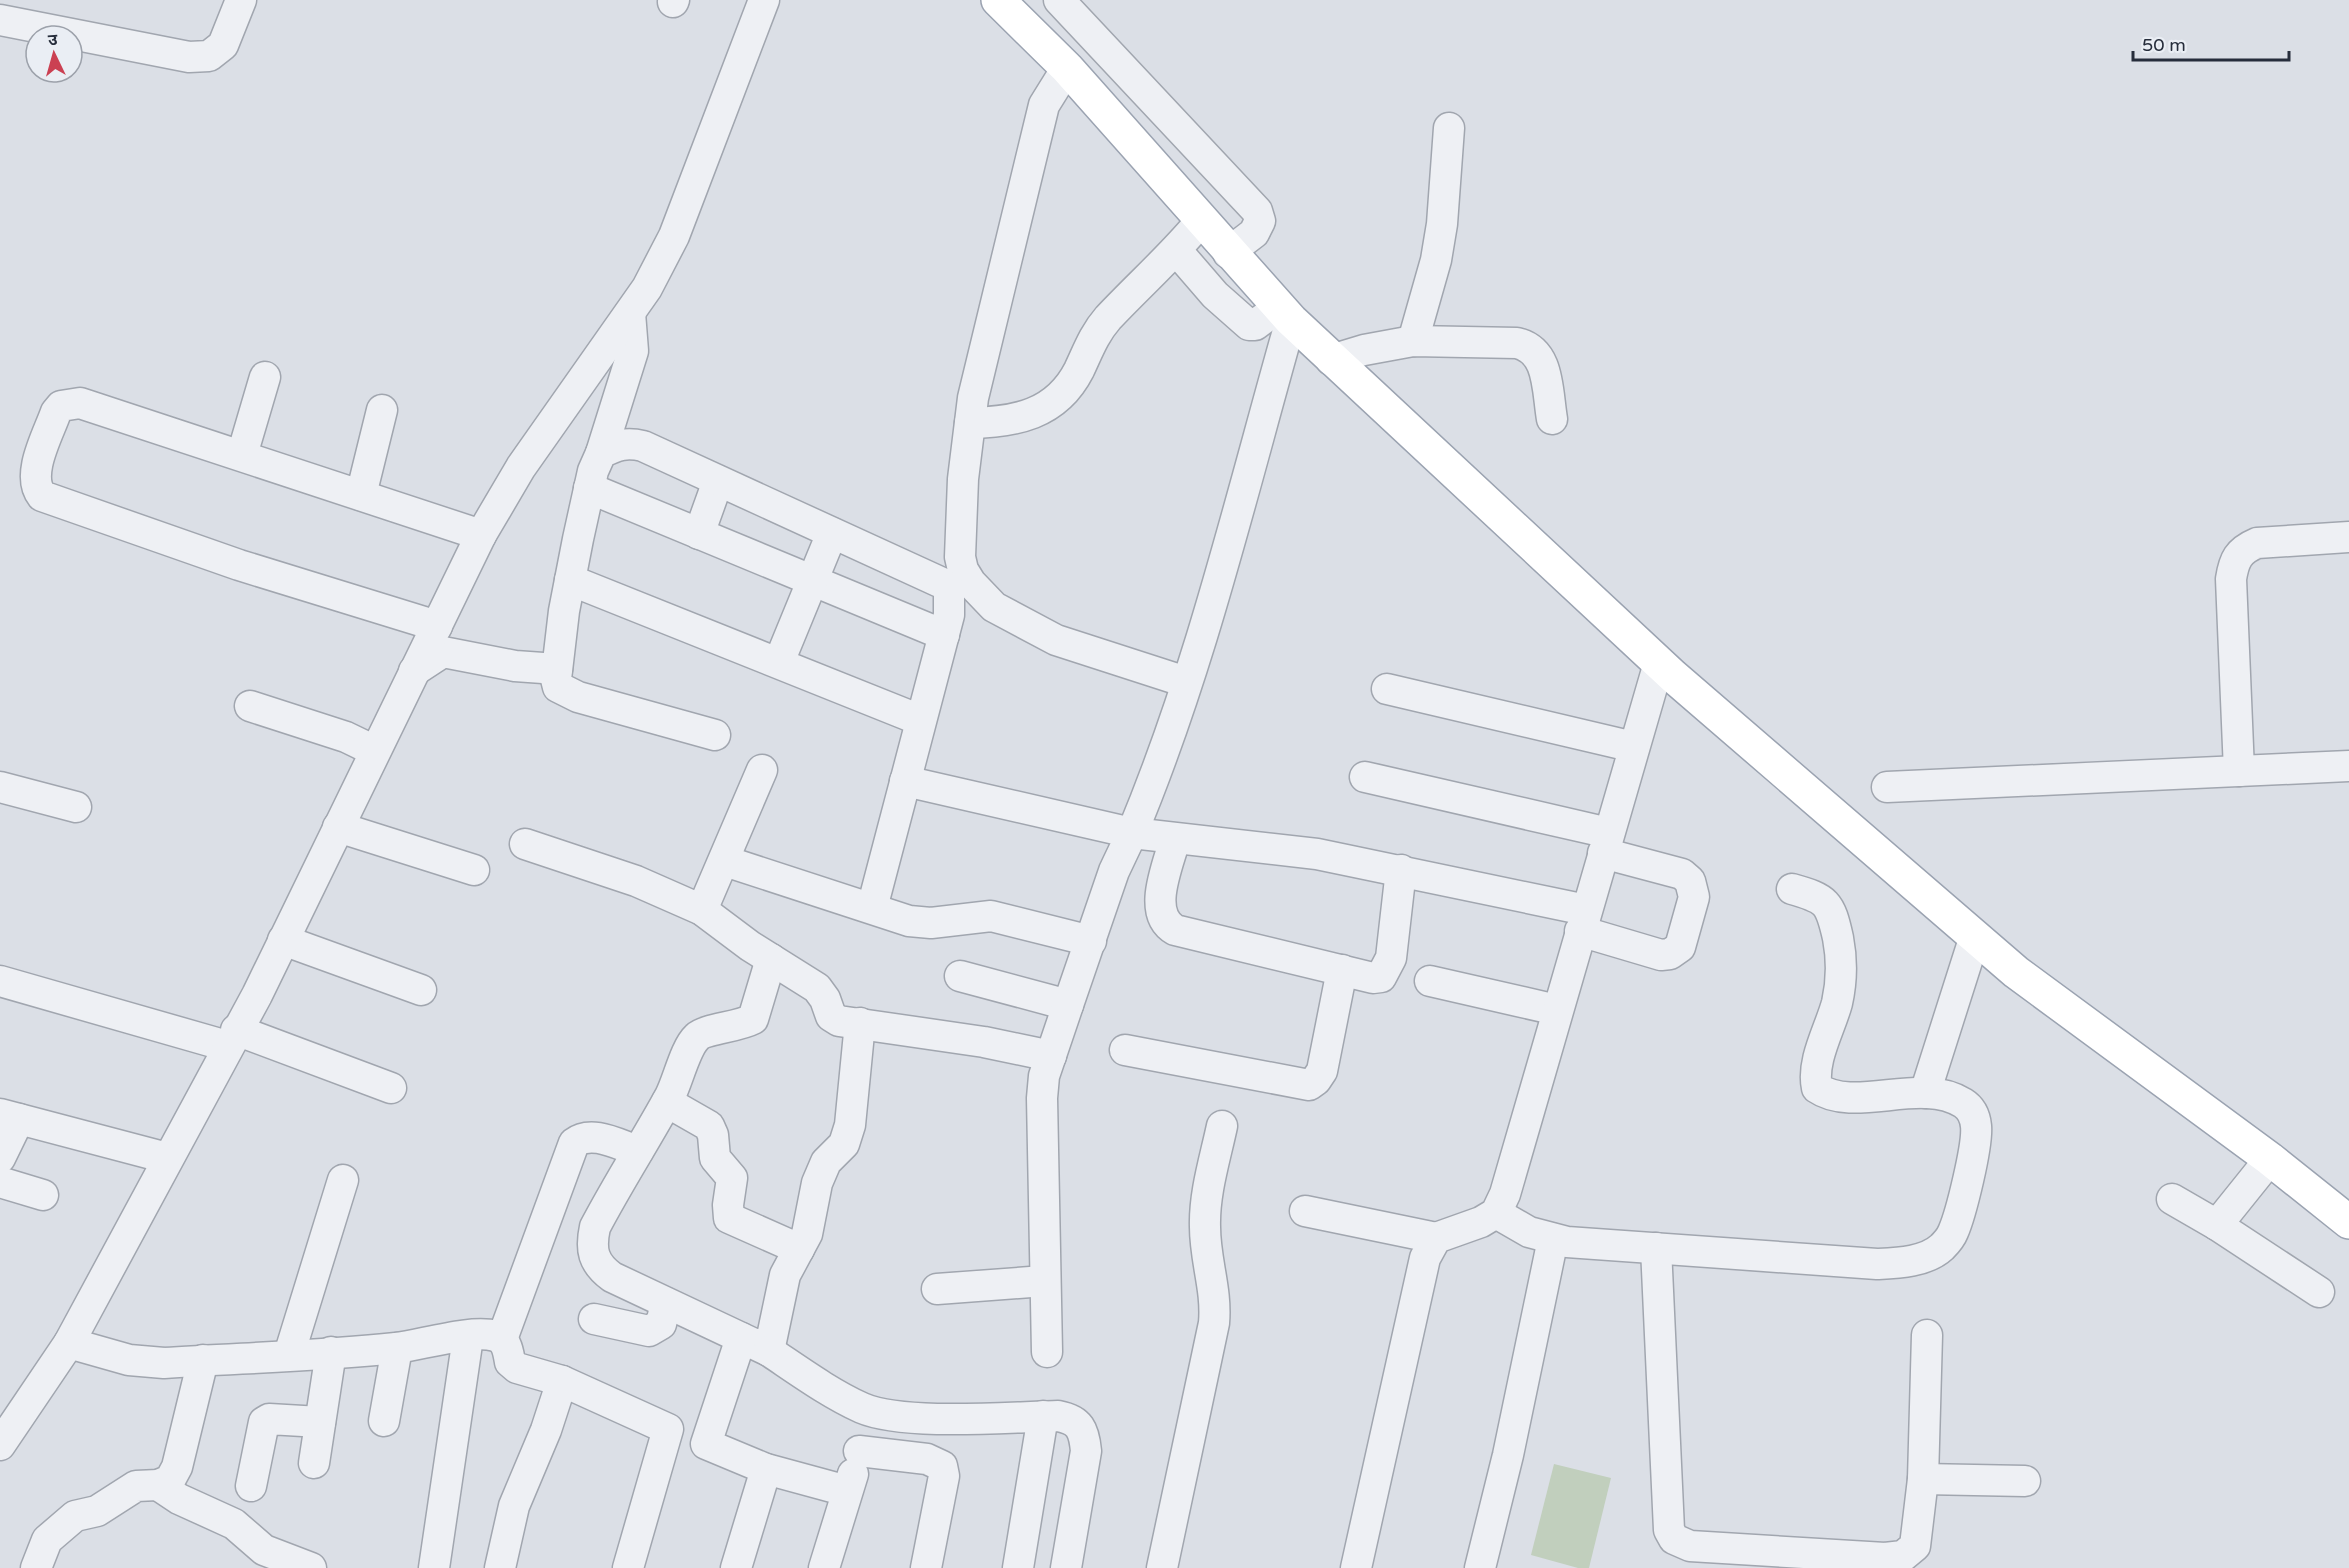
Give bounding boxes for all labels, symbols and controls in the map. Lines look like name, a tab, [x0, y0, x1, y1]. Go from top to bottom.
north arrow	[24, 24, 84, 84]
scale bar	[2133, 24, 2289, 62]
text: उ	[47, 30, 59, 50]
text: 50 m	[2142, 34, 2186, 56]

